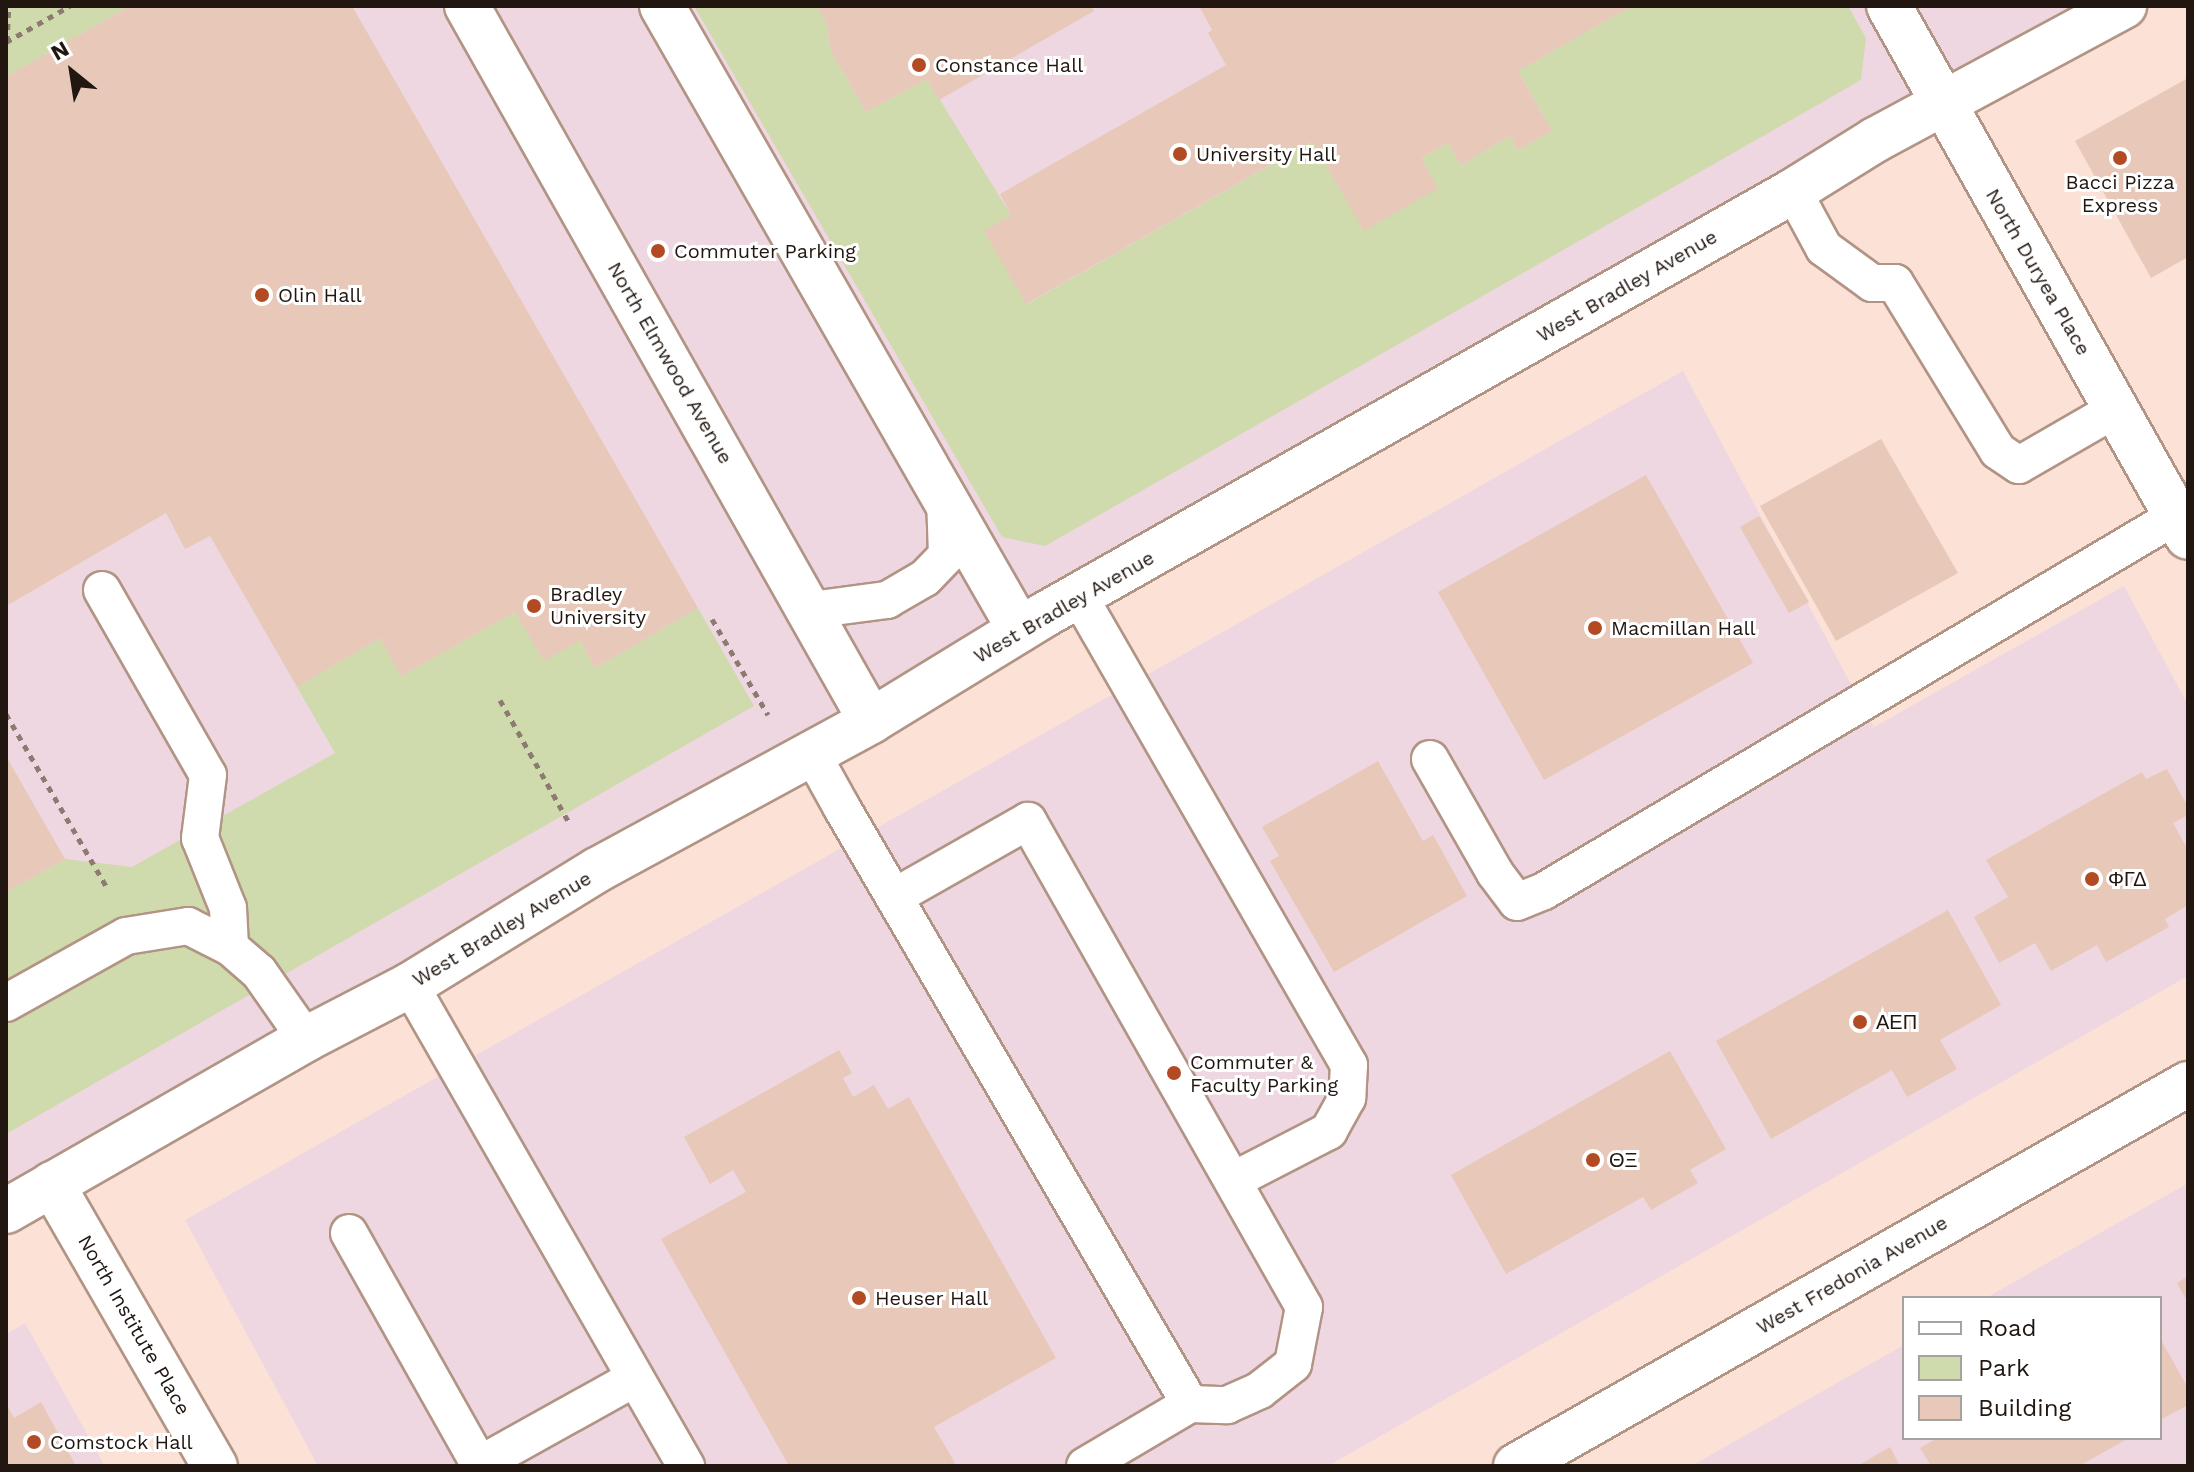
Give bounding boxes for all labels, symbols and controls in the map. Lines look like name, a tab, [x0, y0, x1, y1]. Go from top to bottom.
north arrow	[32, 32, 112, 112]
text: N	[46, 36, 73, 66]
place label: Constance Hall	[935, 53, 1083, 77]
marker: Constance Hall	[910, 56, 928, 74]
place label: University Hall	[1196, 142, 1337, 166]
marker: University Hall	[1171, 145, 1189, 163]
marker: Bacci Pizza Express	[2111, 149, 2129, 167]
place label: Bacci Pizza Express	[2065, 170, 2175, 217]
street label: North Duryea Place	[1980, 184, 2096, 360]
street label: West Bradley Avenue	[1532, 224, 1722, 348]
place label: Commuter Parking	[674, 239, 856, 263]
marker: Commuter Parking	[649, 242, 667, 260]
street label: North Elmwood Avenue	[602, 257, 738, 469]
place label: Olin Hall	[278, 283, 362, 307]
marker: Olin Hall	[253, 286, 271, 304]
street label: West Bradley Avenue	[969, 545, 1159, 669]
place label: Bradley University	[550, 582, 646, 629]
marker: Bradley University	[525, 597, 543, 615]
place label: Macmillan Hall	[1611, 616, 1756, 640]
marker: Macmillan Hall	[1586, 619, 1604, 637]
street label: West Bradley Avenue	[408, 866, 596, 992]
place label: ΦΓΔ	[2108, 867, 2146, 891]
marker: ΦΓΔ	[2083, 870, 2101, 888]
place label: ΑΕΠ	[1876, 1010, 1917, 1034]
marker: ΑΕΠ	[1851, 1013, 1869, 1031]
place label: Commuter & Faculty Parking	[1190, 1050, 1339, 1097]
marker: Commuter & Faculty Parking	[1165, 1064, 1183, 1082]
place label: ΘΞ	[1609, 1148, 1638, 1172]
marker: ΘΞ	[1584, 1151, 1602, 1169]
street label: West Fredonia Avenue	[1752, 1210, 1952, 1340]
street label: North Institute Place	[73, 1231, 195, 1419]
place label: Heuser Hall	[875, 1286, 989, 1310]
marker: Heuser Hall	[850, 1289, 868, 1307]
legend	[1902, 1296, 2162, 1440]
text: Road	[1978, 1314, 2037, 1342]
text: Park	[1978, 1354, 2030, 1382]
text: Building	[1978, 1394, 2071, 1422]
place label: Comstock Hall	[50, 1430, 193, 1454]
marker: Comstock Hall	[25, 1433, 43, 1451]

